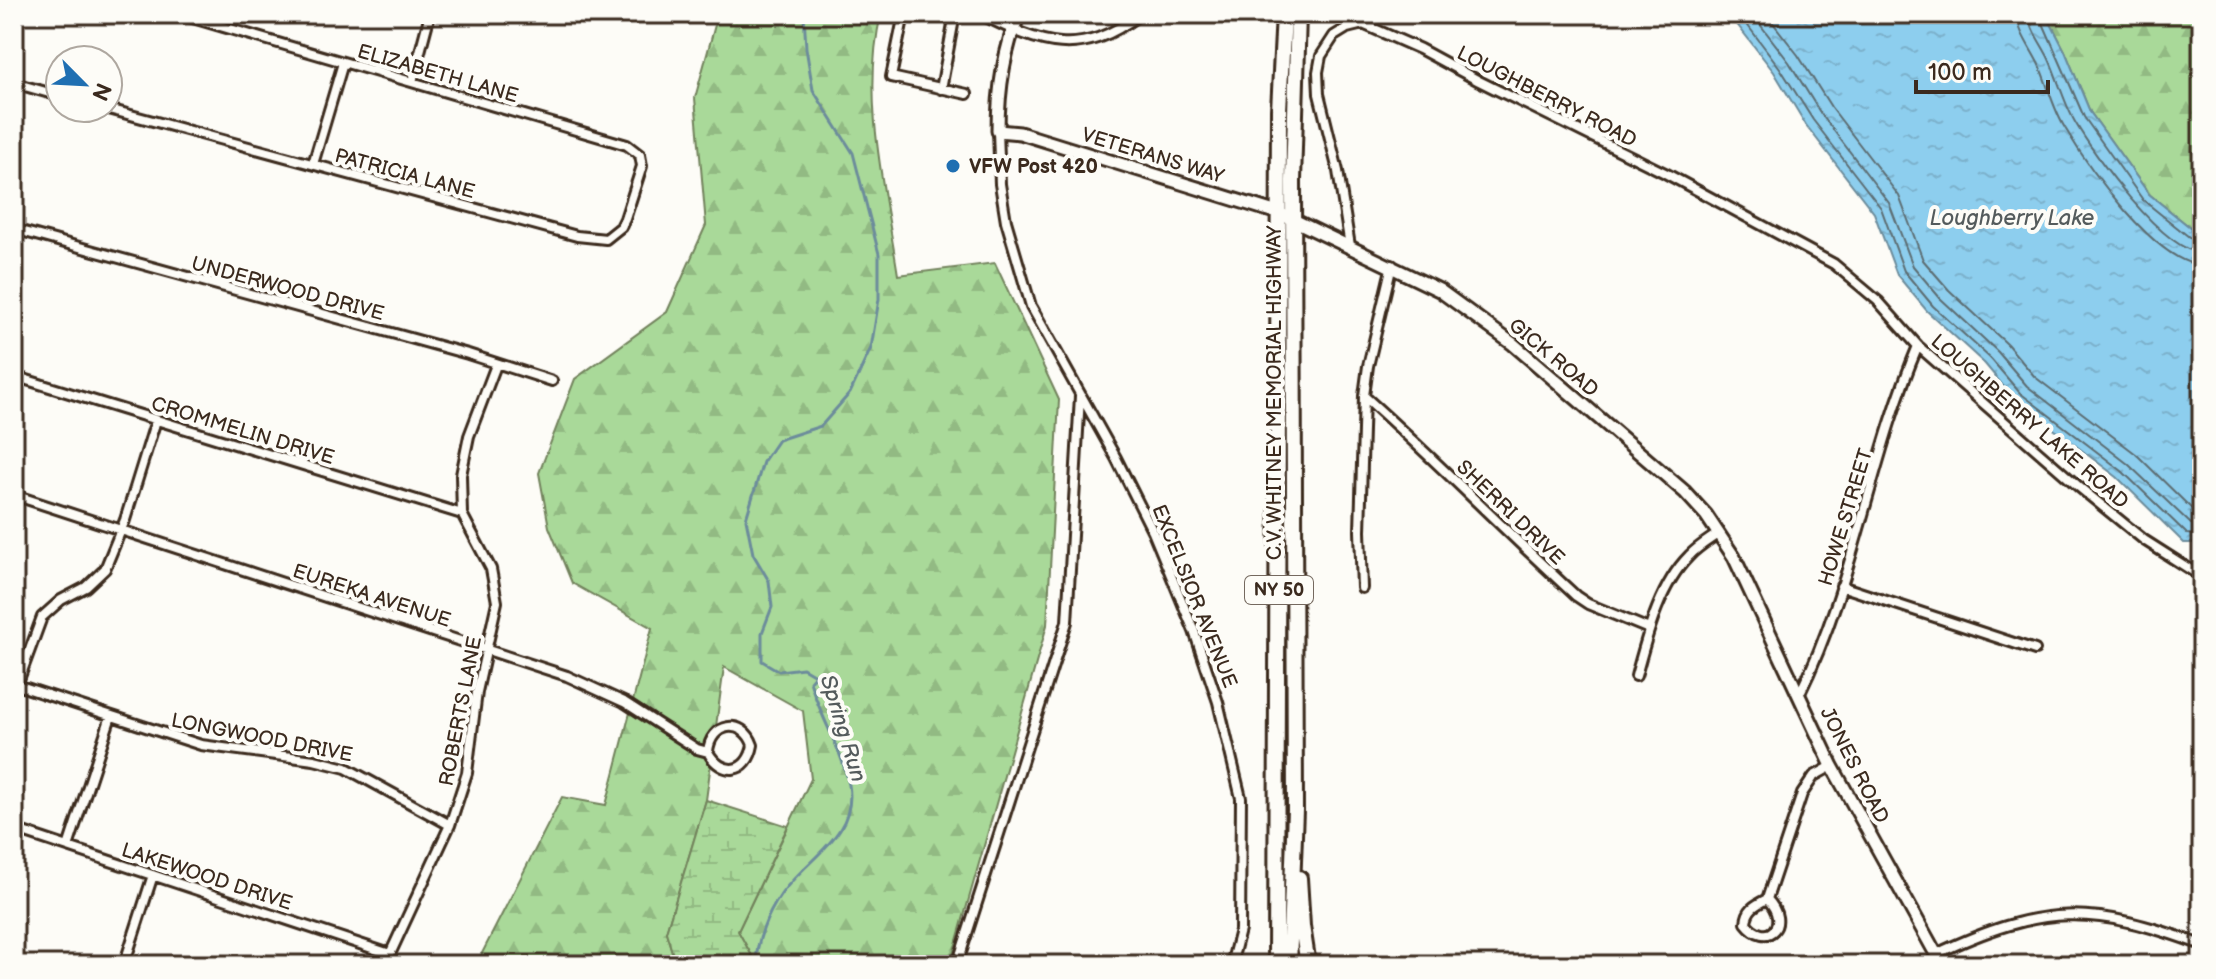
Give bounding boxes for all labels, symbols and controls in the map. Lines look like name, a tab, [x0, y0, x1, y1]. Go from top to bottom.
street label: ELIZABETH LANE	[355, 40, 521, 108]
street label: LOUGHBERRY ROAD	[1453, 41, 1640, 153]
north arrow	[44, 44, 124, 124]
scale bar	[1916, 44, 2048, 94]
text: 100 m	[1928, 58, 1992, 87]
text: N	[85, 78, 117, 105]
street label: VETERANS WAY	[1079, 123, 1227, 189]
street label: PATRICIA LANE	[332, 144, 477, 204]
place label: VFW Post 420	[969, 155, 1098, 179]
marker: VFW Post 420	[944, 157, 962, 175]
water label: Loughberry Lake	[1930, 205, 2095, 232]
street label: C.V. WHITNEY MEMORIAL HIGHWAY	[1263, 225, 1287, 560]
street label: UNDERWOOD DRIVE	[189, 252, 387, 326]
street label: GICK ROAD	[1504, 313, 1603, 402]
street label: LOUGHBERRY LAKE ROAD	[1926, 329, 2133, 514]
street label: CROMMELIN DRIVE	[148, 392, 337, 470]
street label: HOWE STREET	[1814, 446, 1878, 589]
street label: SHERRI DRIVE	[1451, 455, 1569, 570]
street label: EXCELSIOR AVENUE	[1146, 501, 1242, 691]
street label: EUREKA AVENUE	[290, 559, 454, 633]
road number: NY 50	[1245, 576, 1313, 604]
street label: ROBERTS LANE	[435, 634, 487, 788]
water label: Spring Run	[813, 672, 872, 785]
street label: JONES ROAD	[1815, 703, 1894, 828]
street label: LONGWOOD DRIVE	[169, 709, 355, 767]
street label: LAKEWOOD DRIVE	[118, 838, 295, 916]

